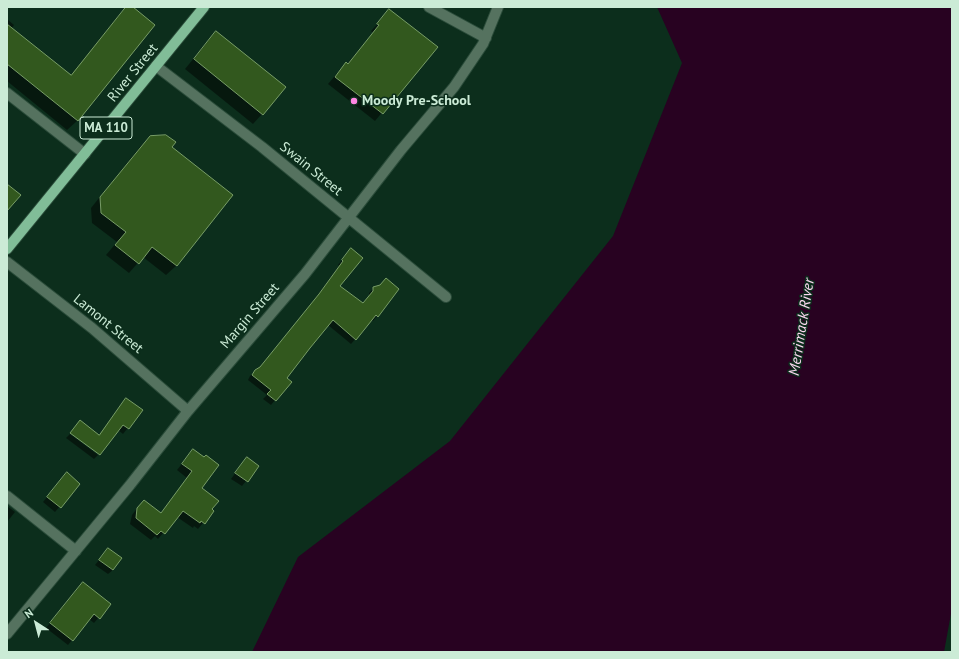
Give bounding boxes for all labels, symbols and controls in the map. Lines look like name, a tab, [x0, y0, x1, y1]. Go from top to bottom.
street label: River Street	[104, 40, 162, 106]
place label: Moody Pre-School	[362, 93, 471, 109]
marker: Moody Pre-School	[349, 96, 359, 106]
road number: MA 110	[80, 117, 132, 139]
street label: Swain Street	[276, 139, 346, 199]
water label: Merrimack River	[785, 277, 819, 377]
street label: Margin Street	[217, 280, 283, 352]
street label: Lamont Street	[70, 291, 146, 357]
north arrow	[16, 603, 56, 643]
text: N	[22, 606, 36, 621]

